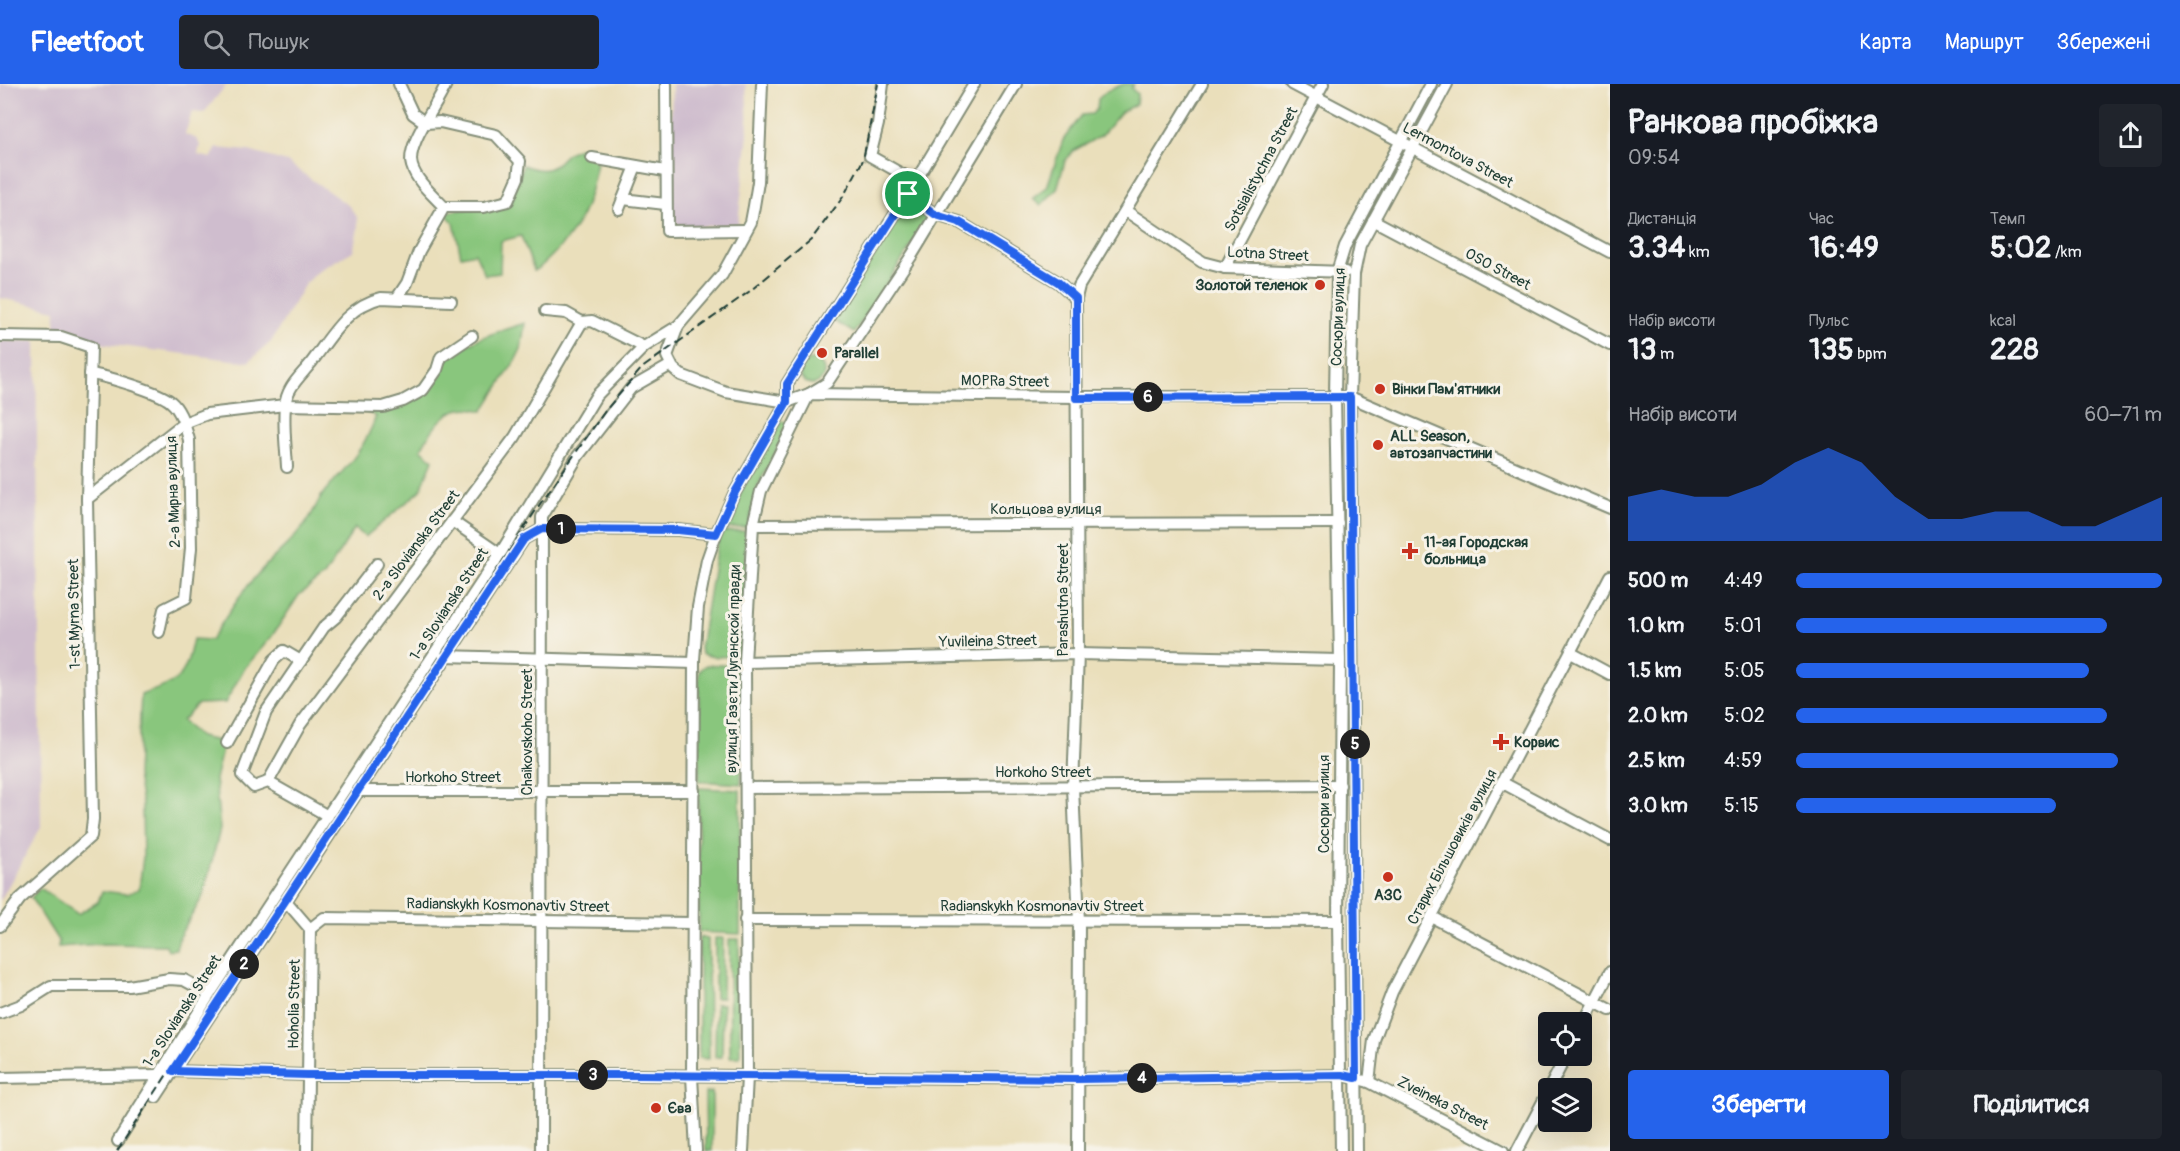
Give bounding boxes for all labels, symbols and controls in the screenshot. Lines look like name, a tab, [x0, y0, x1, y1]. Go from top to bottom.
search box	[179, 15, 599, 69]
text: Fleetfoot	[30, 25, 143, 60]
icon: search	[200, 26, 233, 59]
text: Пошук	[248, 28, 310, 56]
text: Карта	[1860, 29, 1912, 56]
text: Маршрут	[1945, 29, 2024, 56]
text: Збережені	[2057, 29, 2150, 56]
text: Ранкова пробіжка	[1628, 102, 1878, 143]
street label: Sotsialistychna Street	[1221, 103, 1303, 235]
button: share	[2099, 104, 2162, 167]
street label: Lermontova Street	[1399, 118, 1517, 193]
text: 09:54	[1628, 145, 1680, 170]
pin	[882, 168, 933, 219]
icon: arrive	[891, 177, 924, 210]
text: Дистанція	[1628, 209, 1696, 229]
text: Час	[1809, 209, 1834, 229]
text: Темп	[1990, 209, 2025, 229]
text: 3.34	[1628, 229, 1685, 266]
text: 16:49	[1809, 229, 1879, 266]
text: 5:02	[1990, 229, 2052, 266]
text: km	[1685, 242, 1710, 262]
text: /km	[2052, 242, 2082, 262]
street label: Lotna Street	[1227, 243, 1310, 266]
street label: OSO Street	[1462, 244, 1535, 295]
street label: Сосюри вулиця	[1327, 267, 1350, 367]
place label: Золотой теленок	[1195, 276, 1308, 295]
marker: Золотой теленок	[1313, 278, 1327, 292]
text: Набір висоти	[1628, 311, 1715, 331]
text: Пульс	[1809, 311, 1849, 331]
text: kcal	[1990, 311, 2016, 331]
text: 13	[1628, 331, 1656, 368]
text: 135	[1809, 331, 1854, 368]
text: 228	[1990, 331, 2039, 368]
place label: Parallel	[834, 344, 879, 363]
text: m	[1656, 344, 1674, 364]
text: bpm	[1854, 344, 1887, 364]
marker: Parallel	[815, 346, 829, 360]
street label: MOPRa Street	[961, 371, 1050, 392]
place label: Вінки Пам'ятники	[1392, 380, 1501, 399]
pin: 6	[1133, 382, 1163, 412]
marker: Вінки Пам'ятники	[1373, 382, 1387, 396]
text: 6	[1143, 387, 1153, 407]
text: Набір висоти	[1628, 402, 1737, 427]
text: 60–71 m	[2084, 402, 2162, 427]
place label: ALL Season, автозапчастини	[1390, 427, 1492, 463]
street label: 2-а Мирна вулиця	[162, 436, 185, 548]
marker: ALL Season, автозапчастини	[1371, 438, 1385, 452]
street label: 2-a Slovianska Street	[369, 486, 465, 604]
street label: Кольцова вулиця	[990, 500, 1102, 519]
pin: 1	[546, 514, 576, 544]
text: 1	[558, 519, 564, 539]
place label: 11-ая Городская больница	[1424, 533, 1528, 569]
street label: Parashutna Street	[1054, 542, 1073, 657]
marker: 11-ая Городская больница	[1401, 542, 1419, 560]
street label: 1-a Slovianska Street	[406, 543, 494, 664]
street label: 1-st Myrna Street	[64, 558, 85, 669]
street label: вулиця Газєти Луганской правди	[722, 564, 745, 773]
text: 500 m	[1628, 568, 1688, 593]
text: 4:49	[1724, 568, 1763, 593]
text: 1.0 km	[1628, 613, 1684, 638]
text: 5:01	[1724, 613, 1762, 638]
street label: Yuvileina Street	[938, 631, 1038, 652]
text: 1.5 km	[1628, 658, 1681, 683]
text: 5:05	[1724, 658, 1765, 683]
street label: Chaikovskoho Street	[518, 668, 537, 796]
text: 2.0 km	[1628, 703, 1688, 728]
text: 5:02	[1724, 703, 1765, 728]
pin: 5	[1340, 729, 1370, 759]
marker: Корвис	[1492, 733, 1510, 751]
place label: Корвис	[1514, 733, 1560, 752]
text: 5	[1351, 734, 1359, 754]
text: 2.5 km	[1628, 748, 1685, 773]
text: 4:59	[1724, 748, 1762, 773]
street label: Сосюри вулиця	[1315, 755, 1334, 853]
street label: Horkoho Street	[995, 763, 1092, 782]
street label: Старих Більшовиків вулиця	[1403, 766, 1502, 928]
street label: Horkoho Street	[405, 768, 502, 787]
text: 3.0 km	[1628, 793, 1688, 818]
text: 5:15	[1724, 793, 1759, 818]
marker: АЗС	[1381, 870, 1395, 884]
place label: АЗС	[1374, 886, 1402, 905]
street label: Radianskykh Kosmonavtiv Street	[406, 894, 611, 917]
street label: Radianskykh Kosmonavtiv Street	[940, 897, 1145, 916]
pin: 2	[229, 949, 259, 979]
street label: 1-a Slovianska Street	[139, 950, 227, 1071]
text: 2	[240, 954, 248, 974]
street label: Hoholia Street	[284, 958, 305, 1049]
map controls	[1538, 1012, 1592, 1132]
button: locate	[1538, 1012, 1592, 1066]
pin: 3	[578, 1060, 608, 1090]
pin: 4	[1127, 1063, 1157, 1093]
text: 3	[589, 1065, 597, 1085]
text: 4	[1137, 1068, 1147, 1088]
button: Зберегти	[1628, 1070, 1889, 1139]
button: Поділитися	[1901, 1070, 2162, 1139]
street label: Zveineka Street	[1394, 1072, 1492, 1135]
button: layers	[1538, 1078, 1592, 1132]
place label: Єва	[668, 1099, 691, 1118]
marker: Єва	[649, 1101, 663, 1115]

